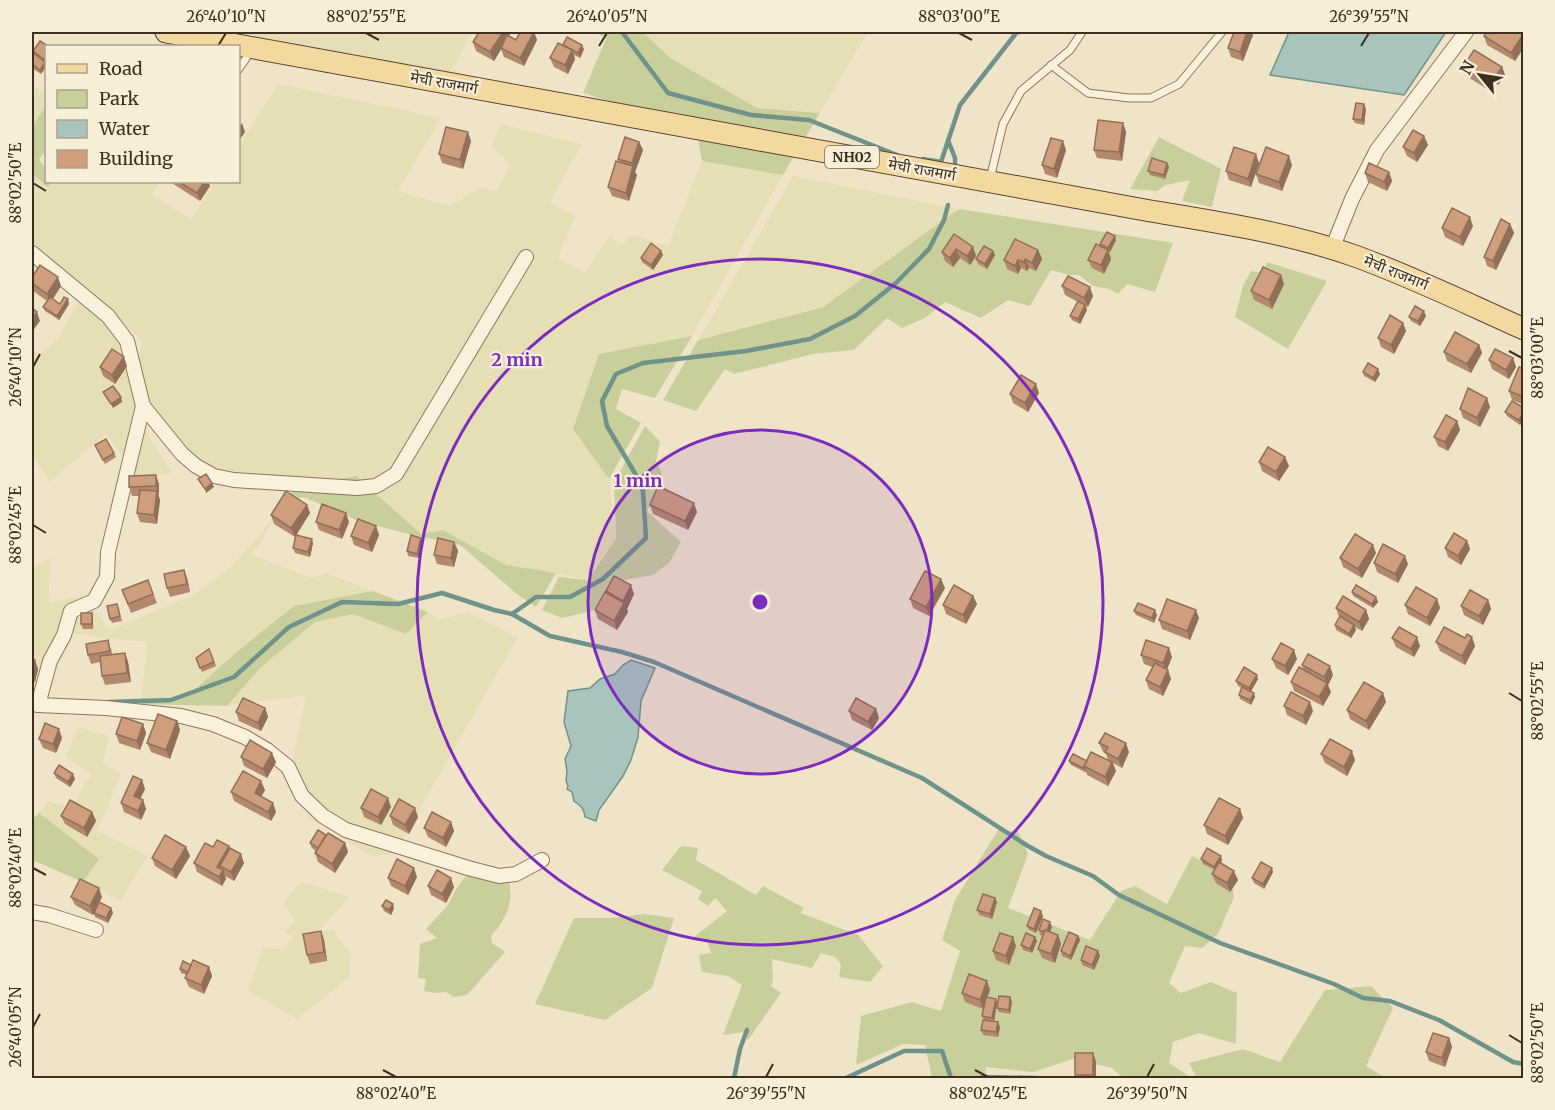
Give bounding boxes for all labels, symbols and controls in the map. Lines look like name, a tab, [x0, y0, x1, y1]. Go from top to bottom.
text: 26°40'10"N	[186, 7, 266, 26]
text: 88°02'55"E	[327, 7, 406, 26]
text: 26°40'05"N	[567, 7, 648, 26]
text: 88°03'00"E	[918, 7, 1000, 26]
text: 26°39'55"N	[1329, 7, 1409, 26]
legend	[45, 45, 240, 183]
north arrow	[1450, 45, 1510, 105]
text: Road	[99, 57, 143, 80]
text: N	[1455, 57, 1479, 78]
street label: मेची राजमार्ग	[409, 67, 480, 98]
text: Park	[99, 87, 140, 110]
text: Water	[98, 117, 150, 140]
text: 88°02'50"E	[6, 142, 25, 223]
road number: NH02	[825, 146, 879, 168]
text: Building	[99, 147, 173, 170]
street label: मेची राजमार्ग	[887, 154, 958, 185]
street label: मेची राजमार्ग	[1361, 251, 1432, 295]
text: 88°03'00"E	[1528, 317, 1547, 399]
text: 26°40'10"N	[6, 327, 25, 407]
text: 2 min	[491, 348, 543, 371]
text: 1 min	[613, 469, 663, 492]
text: 88°02'45"E	[6, 486, 25, 564]
centre of rings	[750, 592, 770, 612]
text: 88°02'55"E	[1528, 661, 1547, 740]
text: 88°02'40"E	[6, 827, 25, 908]
text: 26°40'05"N	[6, 986, 25, 1067]
text: 88°02'50"E	[1528, 1002, 1547, 1083]
text: 88°02'40"E	[356, 1084, 437, 1103]
text: 26°39'55"N	[726, 1084, 806, 1103]
text: 88°02'45"E	[949, 1084, 1027, 1103]
text: 26°39'50"N	[1106, 1084, 1188, 1103]

